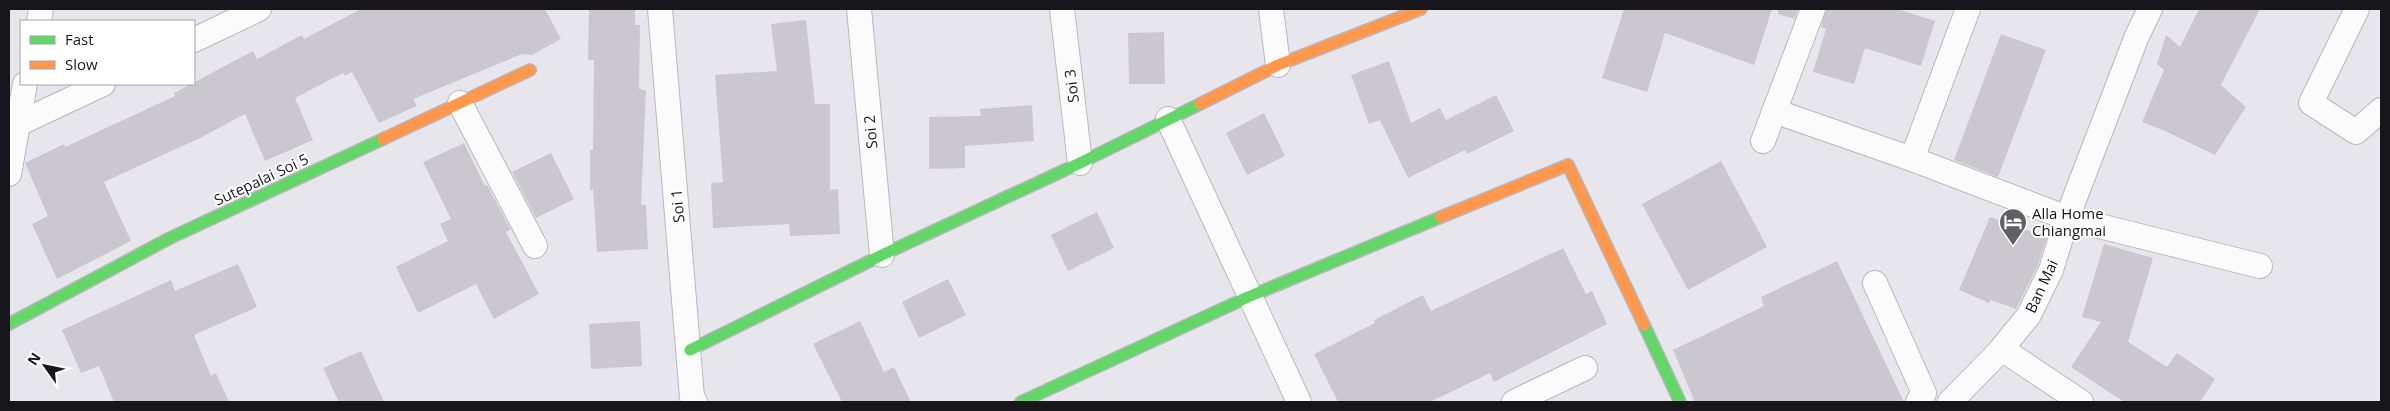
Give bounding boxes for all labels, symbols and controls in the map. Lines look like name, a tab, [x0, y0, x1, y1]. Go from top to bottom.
legend	[20, 20, 195, 85]
text: Fast	[65, 29, 94, 49]
text: Slow	[65, 54, 98, 74]
street label: Soi 3	[1059, 68, 1083, 104]
street label: Soi 2	[859, 114, 881, 150]
street label: Sutepalai Soi 5	[211, 148, 311, 210]
street label: Soi 1	[666, 188, 688, 224]
place label: Alla Home Chiangmai	[2032, 203, 2106, 240]
hotel icon: Alla Home Chiangmai	[1998, 207, 2028, 246]
street label: Ban Mai	[2020, 256, 2062, 316]
north arrow	[20, 341, 70, 391]
text: N	[23, 349, 45, 369]

